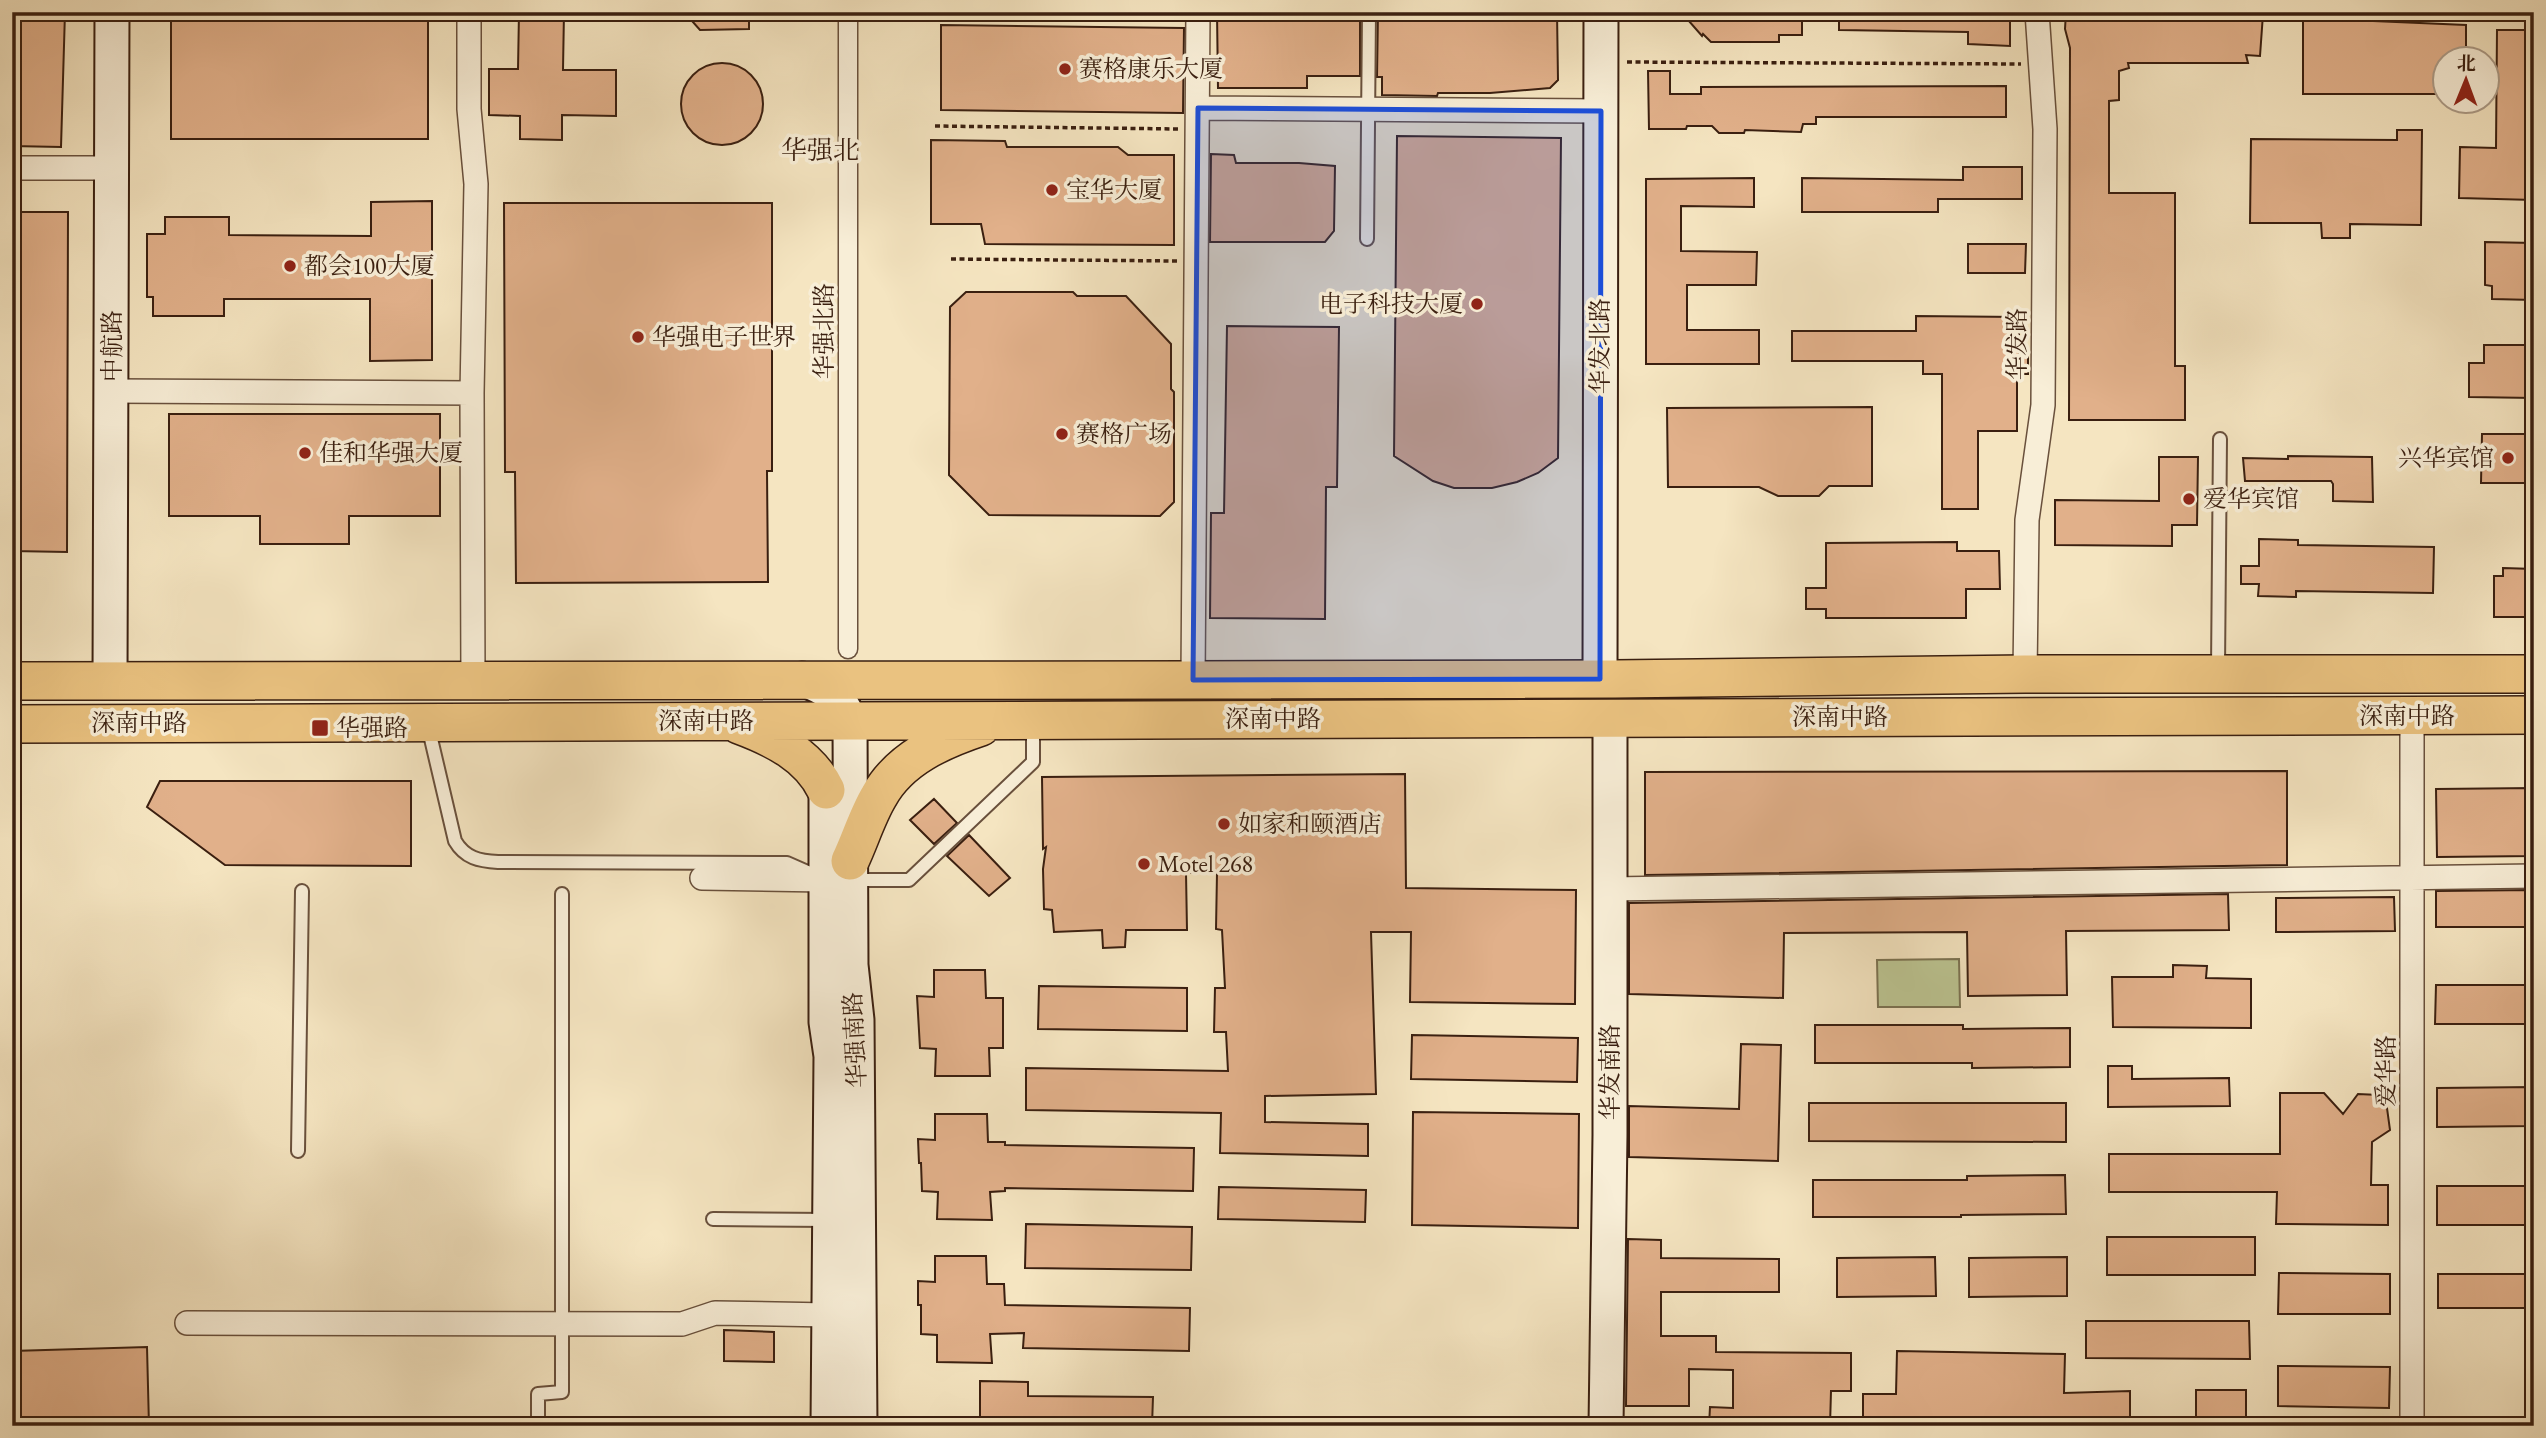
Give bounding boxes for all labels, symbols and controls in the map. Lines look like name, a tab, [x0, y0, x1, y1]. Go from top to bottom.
north arrow	[2430, 46, 2500, 116]
text: 北	[2457, 51, 2476, 76]
place label: 赛格康乐大厦	[1079, 53, 1223, 84]
marker: 赛格康乐大厦	[1057, 61, 1073, 77]
district label: 华强北	[781, 133, 859, 167]
place label: 宝华大厦	[1066, 174, 1162, 205]
marker: 宝华大厦	[1044, 182, 1060, 198]
place label: 都会100大厦	[304, 250, 435, 281]
marker: 都会100大厦	[282, 258, 298, 274]
street label: 华强北路	[808, 283, 839, 379]
place label: 电子科技大厦	[1319, 288, 1463, 319]
marker: 电子科技大厦	[1469, 296, 1485, 312]
street label: 华发北路	[1584, 298, 1615, 394]
street label: 华发路	[2001, 308, 2032, 380]
street label: 中航路	[96, 310, 127, 382]
place label: 华强电子世界	[652, 321, 796, 352]
marker: 华强电子世界	[630, 329, 646, 345]
place label: 赛格广场	[1076, 418, 1172, 449]
marker: 赛格广场	[1054, 426, 1070, 442]
place label: 佳和华强大厦	[319, 437, 463, 468]
place label: 兴华宾馆	[2398, 442, 2494, 473]
marker: 佳和华强大厦	[297, 445, 313, 461]
marker: 兴华宾馆	[2500, 450, 2516, 466]
place label: 爱华宾馆	[2203, 483, 2299, 514]
marker: 爱华宾馆	[2181, 491, 2197, 507]
street label: 深南中路	[2359, 700, 2455, 731]
street label: 深南中路	[1792, 701, 1888, 732]
street label: 深南中路	[1225, 703, 1321, 734]
street label: 深南中路	[658, 705, 754, 736]
street label: 深南中路	[91, 707, 187, 738]
place label: 华强路	[336, 712, 408, 743]
marker: 华强路	[310, 718, 330, 738]
place label: 如家和颐酒店	[1238, 808, 1382, 839]
marker: 如家和颐酒店	[1216, 816, 1232, 832]
place label: Motel 268	[1158, 848, 1253, 879]
marker: Motel 268	[1136, 856, 1152, 872]
street label: 华强南路	[837, 991, 872, 1089]
street label: 华发南路	[1594, 1024, 1625, 1120]
street label: 爱华路	[2370, 1035, 2401, 1107]

